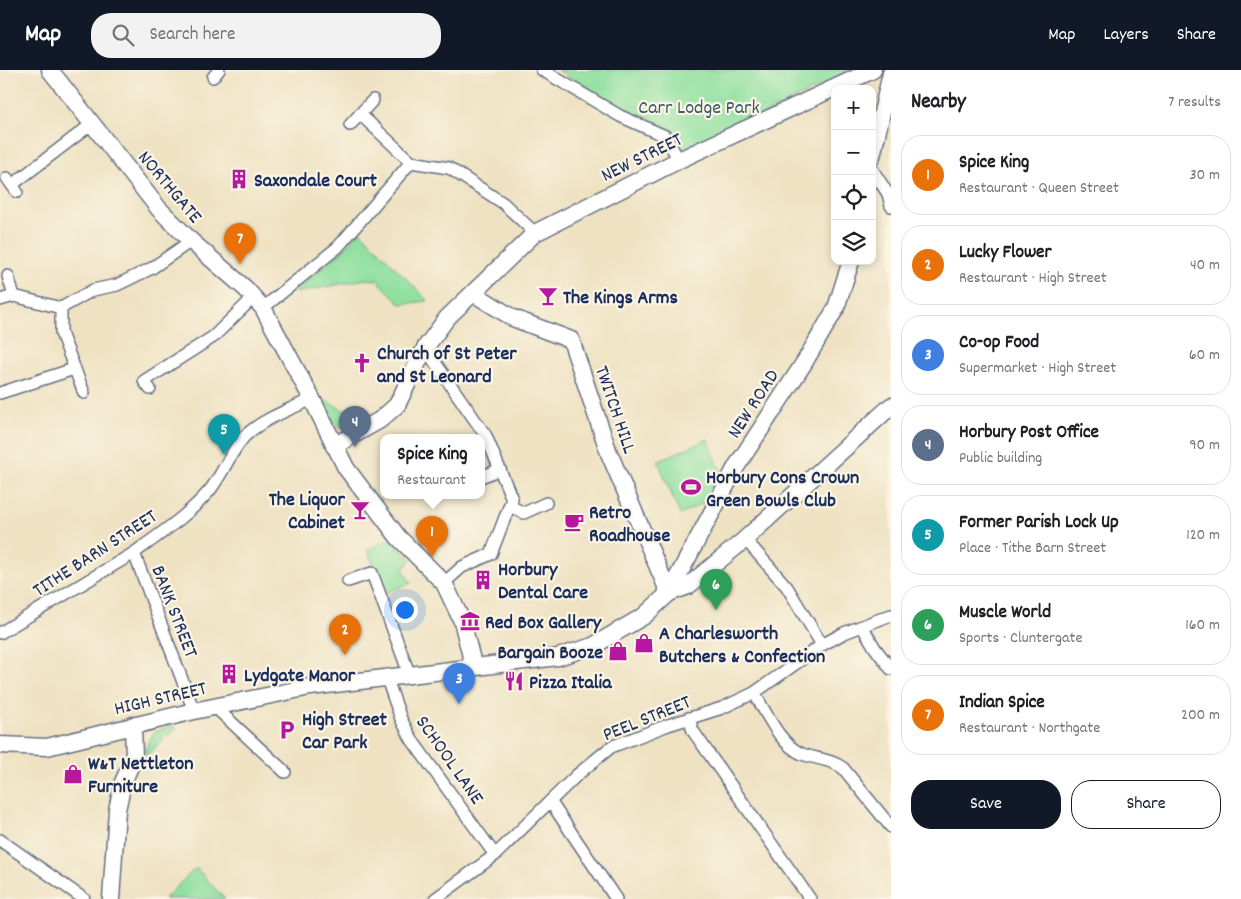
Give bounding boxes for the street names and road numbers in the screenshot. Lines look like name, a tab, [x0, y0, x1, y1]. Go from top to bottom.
street label: NEW STREET	[597, 127, 688, 191]
street label: NORTHGATE	[130, 145, 208, 230]
street label: TWITCH HILL	[586, 362, 642, 458]
street label: NEW ROAD	[722, 365, 787, 445]
street label: TITHE BARN STREET	[28, 504, 163, 605]
street label: BANK STREET	[143, 562, 204, 662]
street label: HIGH STREET	[112, 676, 210, 724]
street label: PEEL STREET	[599, 689, 695, 750]
street label: SCHOOL LANE	[408, 711, 489, 811]

